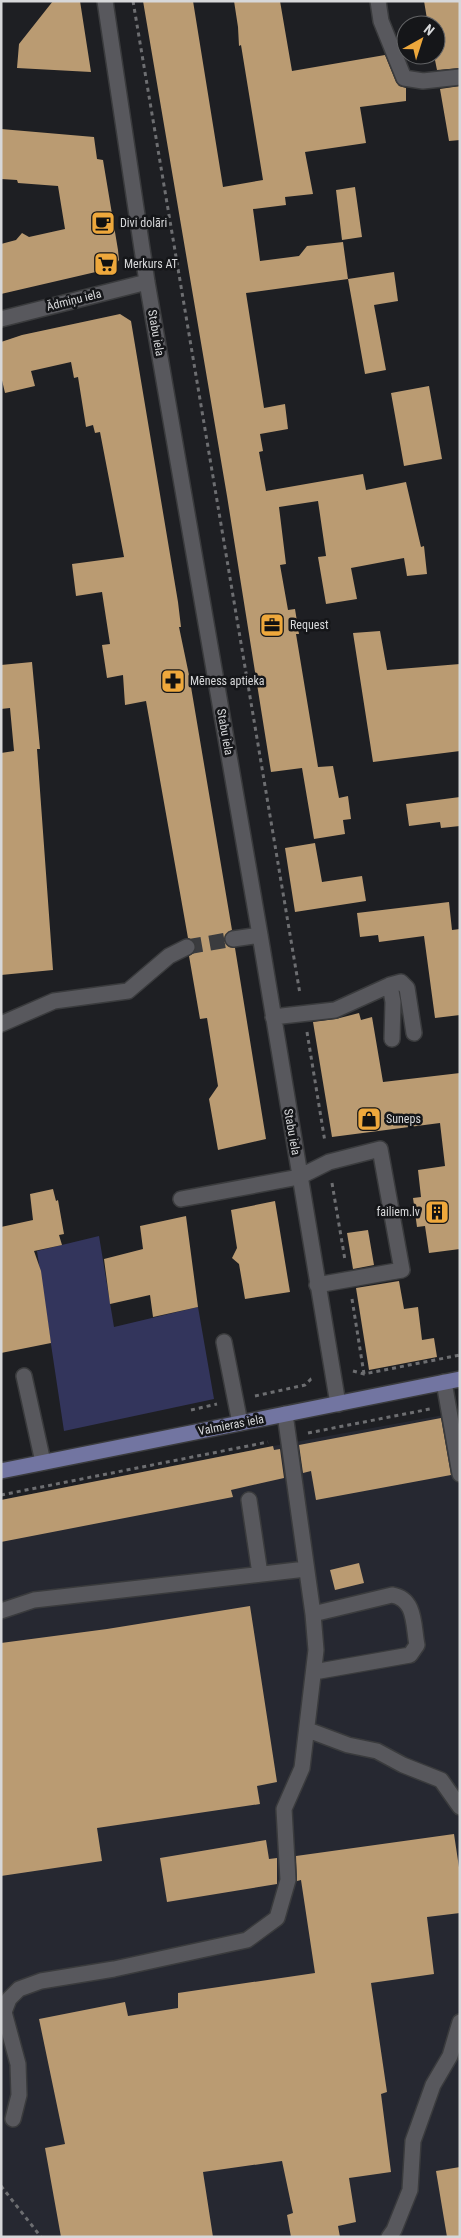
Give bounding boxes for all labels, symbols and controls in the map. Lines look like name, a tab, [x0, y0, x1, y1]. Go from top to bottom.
north arrow	[396, 15, 446, 65]
text: N	[421, 21, 438, 39]
cafe icon: Divi dolāri	[90, 210, 116, 236]
place label: Divi dolāri	[120, 216, 167, 230]
supermarket icon: Merkurs AT	[93, 251, 119, 277]
place label: Merkurs AT	[124, 257, 178, 271]
street label: Ādmiņu iela	[45, 286, 103, 315]
street label: Stabu iela	[145, 309, 167, 358]
office icon: Request	[259, 612, 285, 638]
place label: Request	[290, 618, 329, 632]
pharmacy icon: Mēness aptieka	[160, 668, 186, 694]
place label: Mēness aptieka	[190, 674, 265, 688]
street label: Stabu iela	[214, 708, 236, 757]
shop icon: Suneps	[356, 1106, 382, 1132]
street label: Stabu iela	[281, 1108, 303, 1157]
place label: Suneps	[386, 1112, 421, 1126]
building icon: failiem.lv	[424, 1199, 450, 1225]
place label: failiem.lv	[376, 1205, 420, 1219]
street label: Valmieras iela	[197, 1412, 265, 1438]

